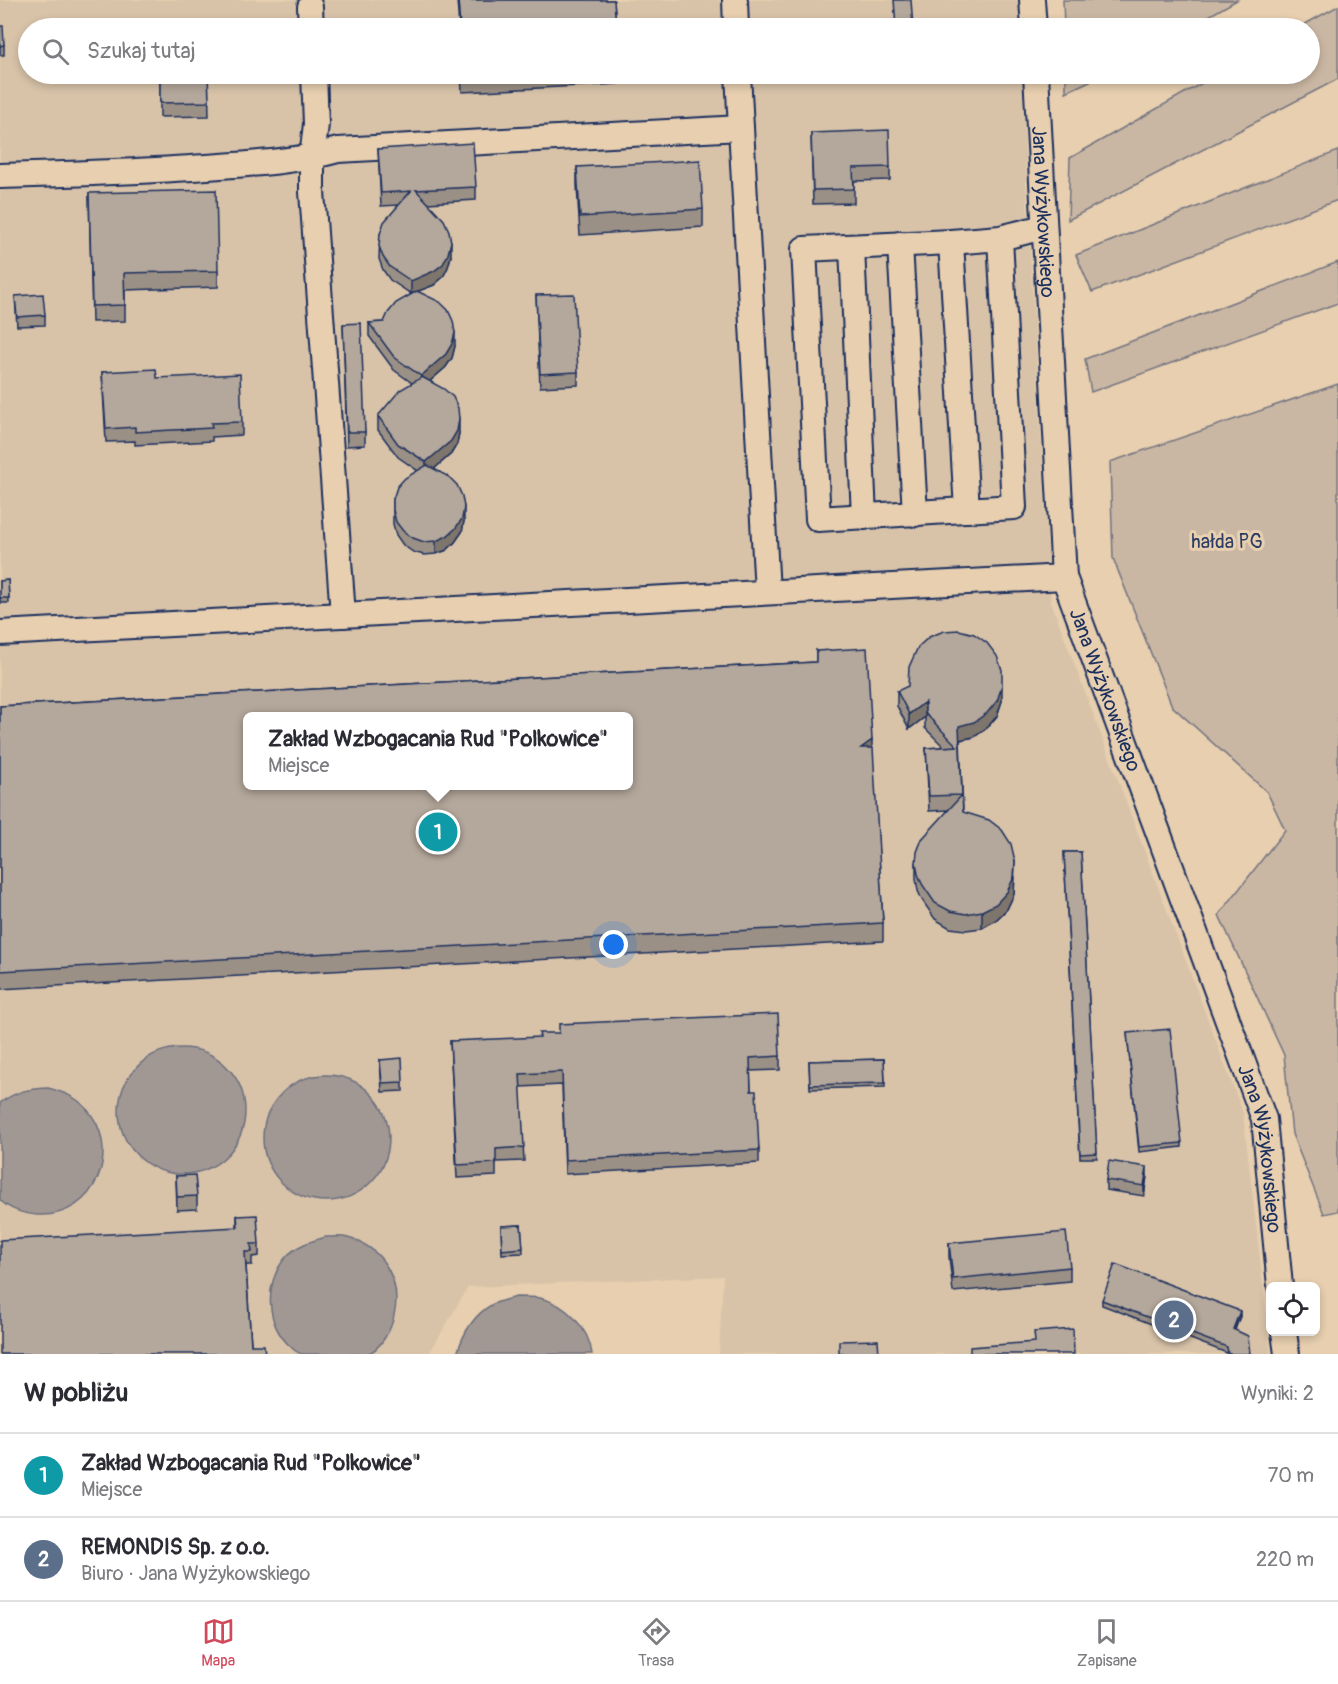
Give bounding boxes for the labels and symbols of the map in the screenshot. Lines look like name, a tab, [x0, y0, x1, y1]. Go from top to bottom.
street label: Jana Wyżykowskiego	[1026, 125, 1061, 299]
park label: hałda PG	[1191, 529, 1263, 554]
street label: Jana Wyżykowskiego	[1064, 605, 1147, 775]
pin: 1	[418, 810, 458, 854]
your location	[599, 930, 628, 959]
street label: Jana Wyżykowskiego	[1232, 1061, 1287, 1234]
pin: 2	[1154, 1298, 1194, 1342]

